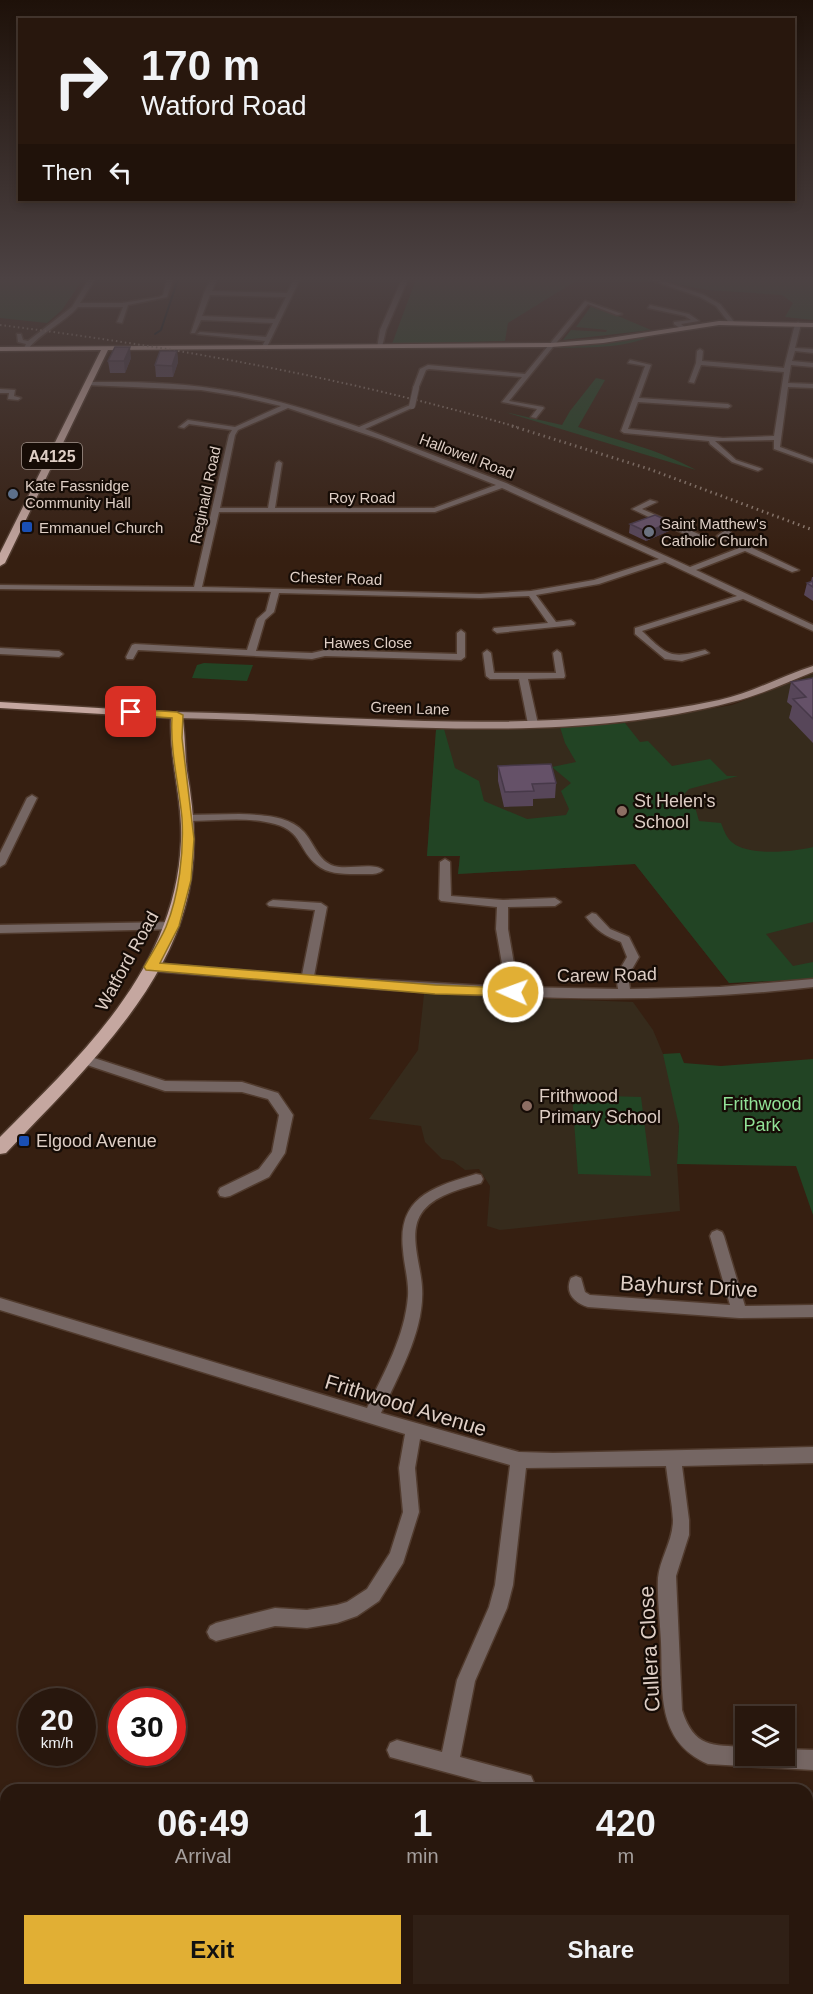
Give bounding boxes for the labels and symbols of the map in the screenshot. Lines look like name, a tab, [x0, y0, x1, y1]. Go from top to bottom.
street label: Hallowell Road	[417, 430, 517, 482]
road number: A4125	[22, 443, 82, 469]
street label: Reginald Road	[186, 445, 224, 545]
place label: Kate Fassnidge Community Hall	[25, 477, 131, 511]
marker: Kate Fassnidge Community Hall	[6, 487, 20, 501]
street label: Roy Road	[329, 489, 395, 506]
place label: Saint Matthew's Catholic Church	[661, 515, 768, 549]
place label: Emmanuel Church	[39, 519, 163, 536]
marker: Emmanuel Church	[20, 520, 34, 534]
marker: Saint Matthew's Catholic Church	[642, 525, 656, 539]
street label: Chester Road	[289, 568, 383, 588]
street label: Hawes Close	[324, 634, 412, 651]
pin	[105, 686, 156, 737]
street label: Green Lane	[370, 698, 450, 718]
place label: St Helen's School	[634, 791, 715, 832]
marker: St Helen's School	[615, 804, 629, 818]
street label: Watford Road	[91, 908, 163, 1014]
position arrow	[481, 960, 545, 1024]
street label: Carew Road	[557, 964, 657, 986]
place label: Frithwood Primary School	[539, 1086, 661, 1127]
park label: Frithwood Park	[722, 1094, 802, 1135]
marker: Frithwood Primary School	[520, 1099, 534, 1113]
place label: Elgood Avenue	[36, 1131, 157, 1151]
marker: Elgood Avenue	[17, 1134, 31, 1148]
street label: Bayhurst Drive	[620, 1271, 758, 1301]
street label: Frithwood Avenue	[322, 1369, 490, 1441]
street label: Cullera Close	[634, 1585, 664, 1713]
speed limit sign: 30	[108, 1688, 186, 1766]

